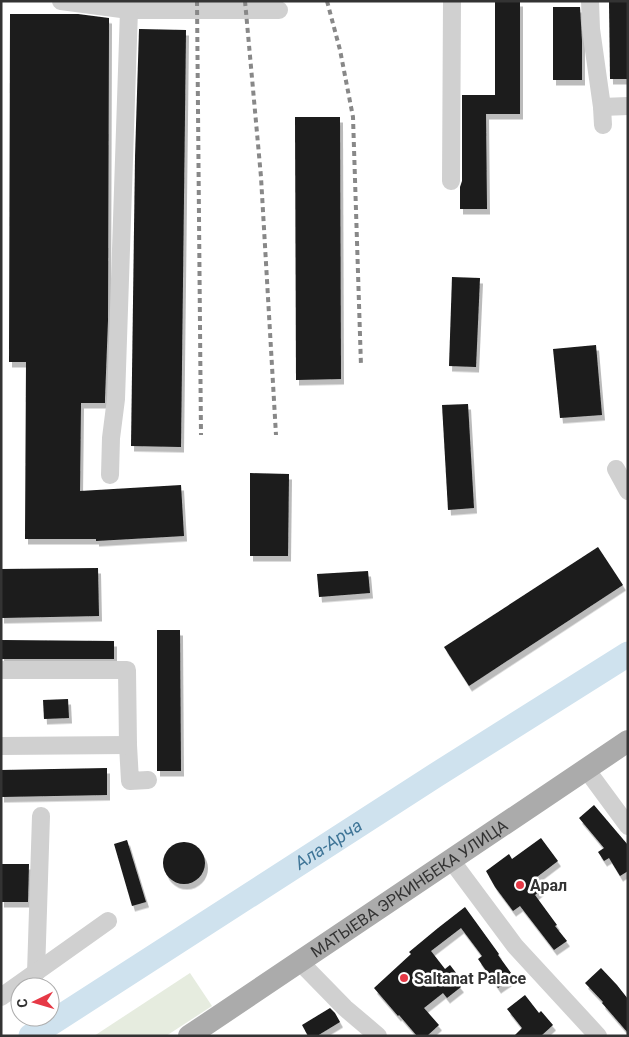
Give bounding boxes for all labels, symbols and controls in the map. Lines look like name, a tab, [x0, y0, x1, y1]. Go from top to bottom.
water label: Ала-Арча	[290, 814, 366, 874]
street label: МАТЫЕВА ЭРКИНБЕКА УЛИЦА	[307, 815, 512, 961]
place label: Арал	[530, 876, 567, 895]
marker: Арал	[514, 879, 526, 891]
place label: Saltanat Palace	[414, 969, 526, 988]
marker: Saltanat Palace	[398, 972, 410, 984]
north arrow	[10, 977, 60, 1027]
text: С	[14, 998, 30, 1008]

